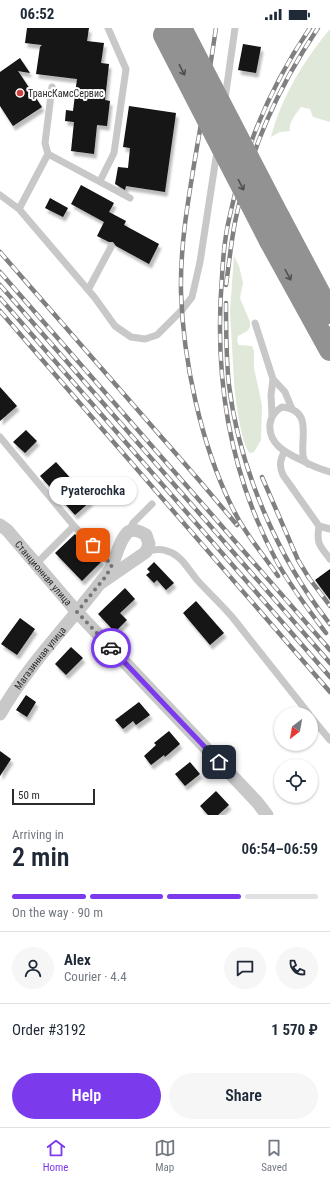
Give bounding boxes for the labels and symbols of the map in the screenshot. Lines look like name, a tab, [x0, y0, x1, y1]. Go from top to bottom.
one-way arrow	[179, 64, 186, 76]
marker: ТрансКамсСервис	[15, 88, 25, 98]
place label: ТрансКамсСервис	[28, 88, 104, 99]
one-way arrow	[238, 179, 246, 191]
one-way arrow	[285, 269, 292, 281]
callout: Pyaterochka	[49, 477, 137, 505]
pin	[76, 528, 110, 562]
street label: Станционная улица	[13, 538, 74, 608]
street label: Магазинная улица	[12, 624, 68, 691]
courier	[91, 628, 131, 668]
north arrow	[274, 707, 318, 751]
pin	[202, 745, 236, 779]
scale bar	[12, 787, 95, 806]

